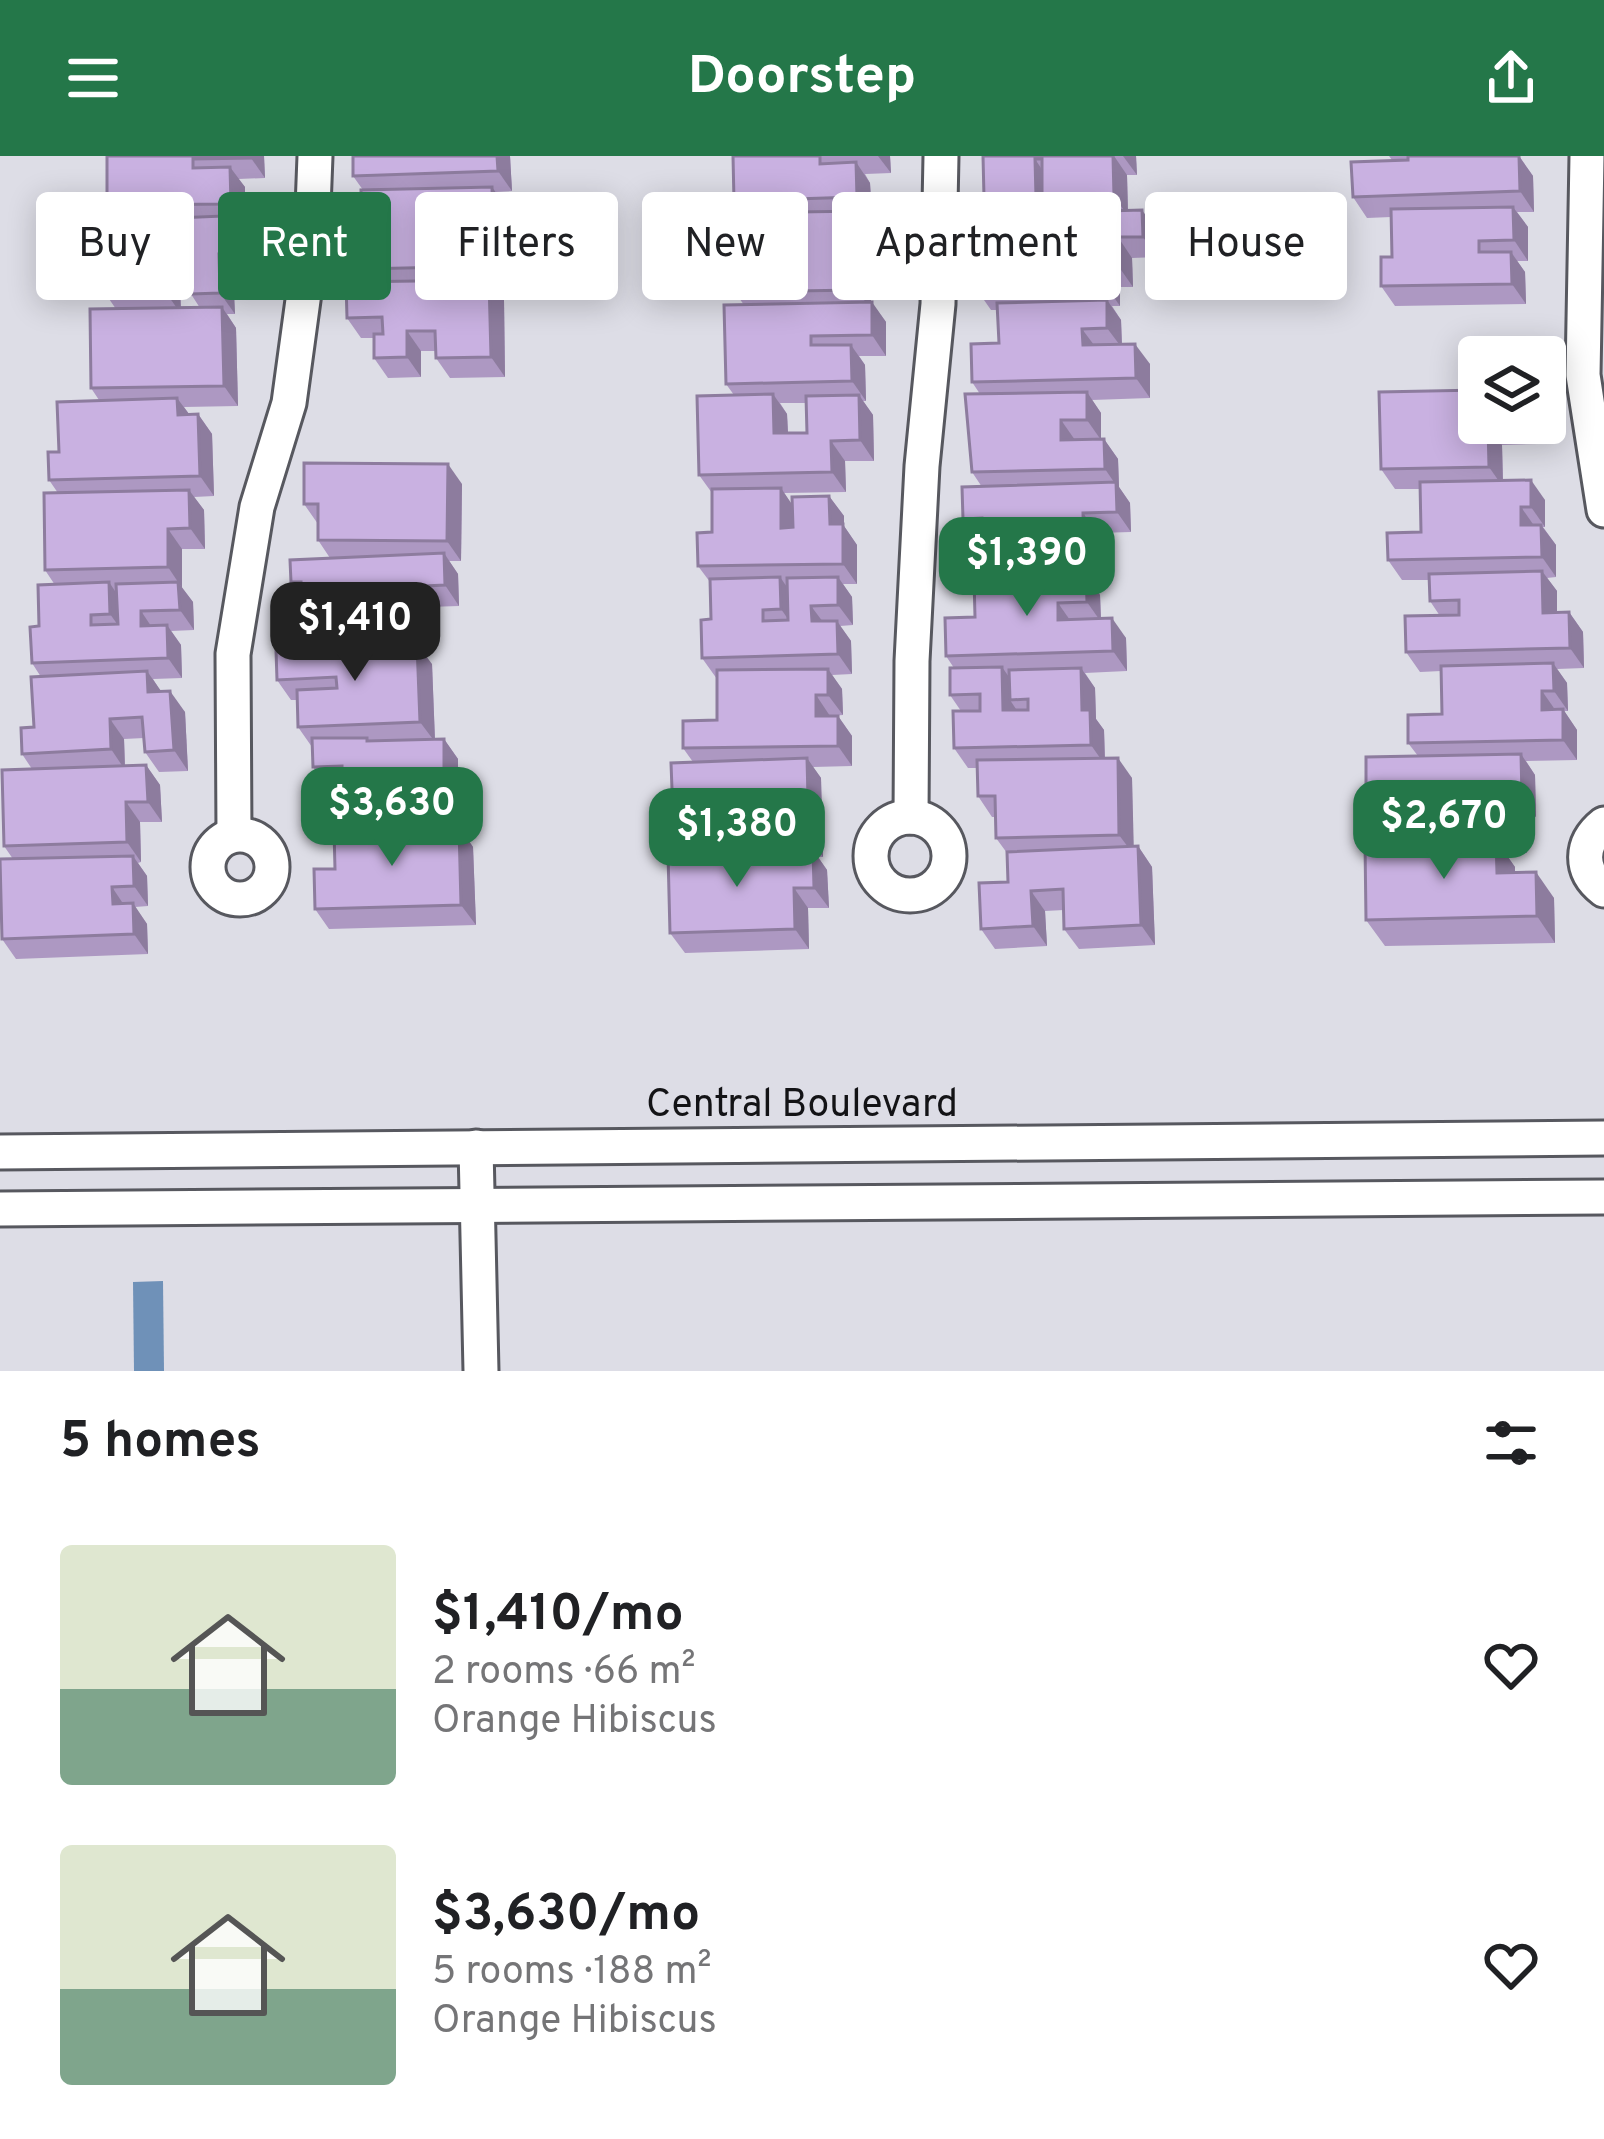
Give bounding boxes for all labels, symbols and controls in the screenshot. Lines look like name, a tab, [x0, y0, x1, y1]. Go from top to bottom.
text: Doorstep	[688, 44, 916, 113]
icon: menu	[60, 45, 126, 111]
icon: share	[1478, 45, 1544, 111]
chip: Buy	[36, 192, 194, 300]
chip: Rent	[218, 192, 391, 300]
chip: Filters	[415, 192, 618, 300]
chip: New	[642, 192, 808, 300]
chip: Apartment	[832, 192, 1121, 300]
chip: House	[1145, 192, 1347, 300]
map controls	[1458, 336, 1566, 444]
button: layers	[1458, 336, 1566, 444]
pin: $1,390	[929, 517, 1125, 619]
text: $1,390	[966, 531, 1088, 580]
pin: $1,410	[257, 582, 453, 684]
text: $1,410	[297, 596, 413, 645]
pin: $3,630	[294, 767, 490, 869]
pin: $2,670	[1346, 780, 1542, 882]
text: $3,630	[328, 781, 456, 830]
pin: $1,380	[639, 788, 835, 890]
text: $2,670	[1380, 794, 1508, 843]
text: $1,380	[676, 802, 798, 851]
street label: Central Boulevard	[646, 1082, 958, 1131]
icon: filters	[1478, 1410, 1544, 1476]
text: 5 homes	[60, 1411, 261, 1476]
text: $1,410/mo	[432, 1584, 684, 1649]
icon: home	[156, 1593, 300, 1737]
icon: heart	[1478, 1632, 1544, 1698]
text: 2 rooms · 66 m²	[432, 1649, 696, 1698]
text: Orange Hibiscus	[432, 1698, 717, 1747]
text: $3,630/mo	[432, 1884, 700, 1949]
icon: home	[156, 1893, 300, 2037]
icon: heart	[1478, 1932, 1544, 1998]
text: 5 rooms · 188 m²	[432, 1949, 712, 1998]
text: Orange Hibiscus	[432, 1998, 717, 2047]

